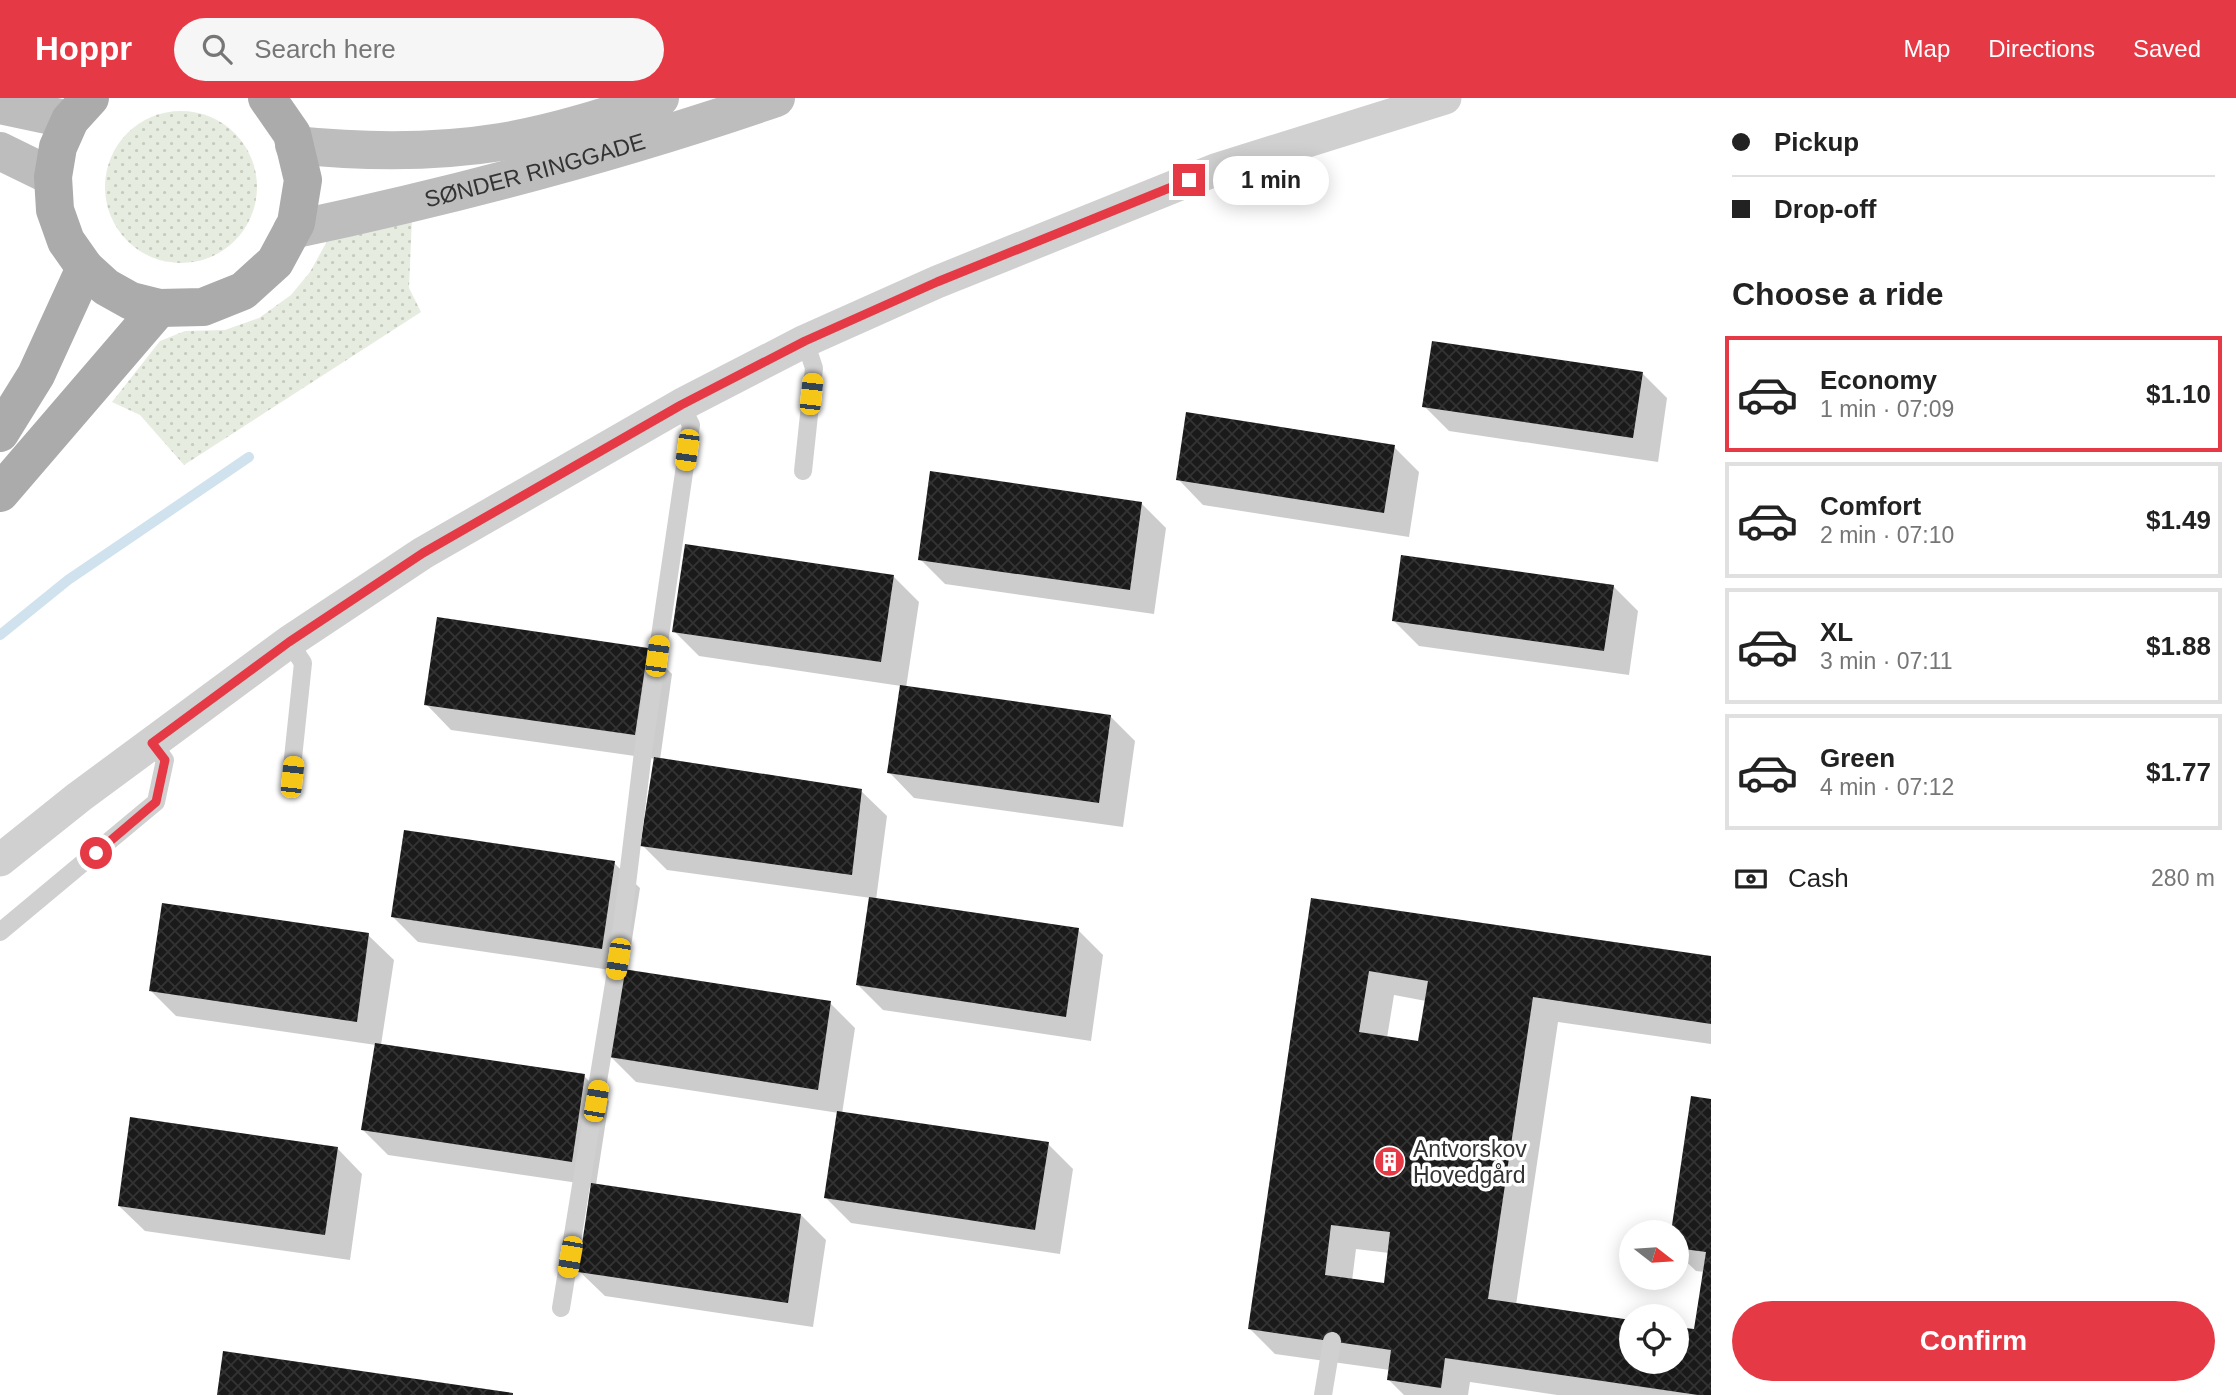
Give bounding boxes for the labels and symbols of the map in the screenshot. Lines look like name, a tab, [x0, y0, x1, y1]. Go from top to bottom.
street label: SØNDER RINGGADE	[422, 128, 648, 212]
callout: 1 min	[1214, 155, 1329, 204]
route end	[1173, 164, 1205, 196]
car	[799, 372, 824, 416]
car	[674, 428, 701, 472]
car	[644, 634, 671, 678]
car	[280, 755, 305, 799]
route start	[80, 837, 112, 869]
car	[605, 937, 632, 981]
car	[583, 1078, 610, 1124]
place label: Antvorskov Hovedgård	[1413, 1136, 1527, 1188]
building icon: Antvorskov Hovedgård	[1373, 1145, 1407, 1179]
north arrow	[1619, 1220, 1689, 1290]
car	[557, 1234, 584, 1280]

